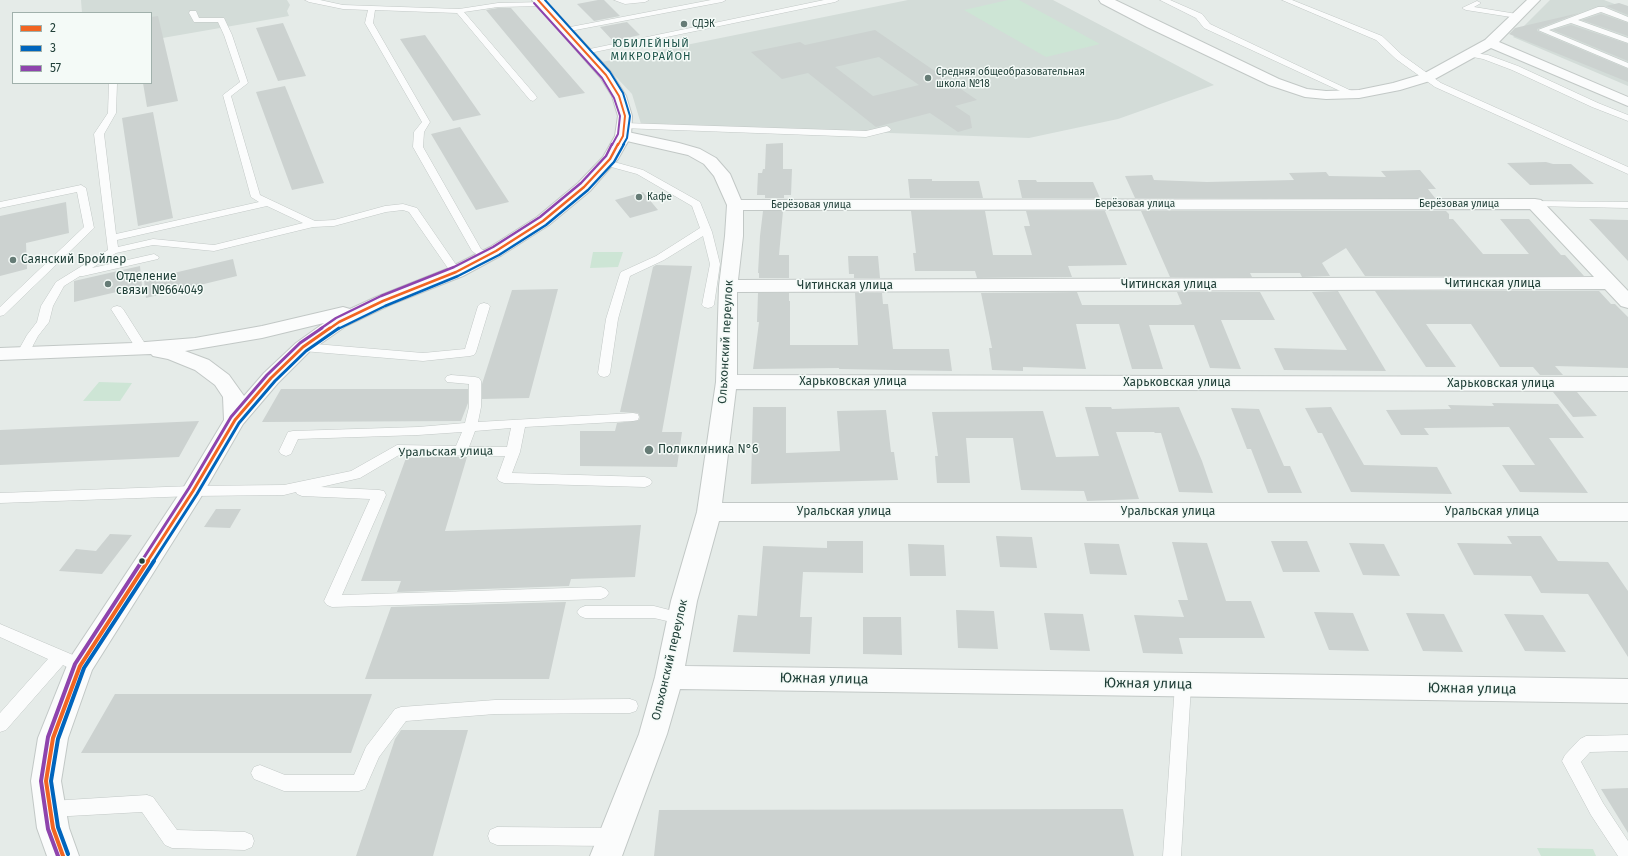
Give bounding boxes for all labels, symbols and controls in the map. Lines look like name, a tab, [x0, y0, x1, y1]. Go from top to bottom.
legend	[12, 12, 152, 84]
place label: СДЭК	[692, 18, 715, 30]
marker: СДЭК	[679, 19, 689, 29]
text: 2	[50, 21, 56, 35]
district label: ЮБИЛЕЙНЫЙ МИКРОРАЙОН	[610, 37, 692, 63]
text: 3	[50, 41, 56, 55]
text: 57	[50, 61, 61, 75]
place label: Средняя общеобразовательная школа №18	[936, 66, 1085, 90]
marker: Средняя общеобразовательная школа №18	[923, 73, 933, 83]
place label: Кафе	[647, 191, 672, 203]
marker: Кафе	[634, 192, 644, 202]
street label: Берёзовая улица	[1095, 198, 1175, 210]
street label: Берёзовая улица	[1419, 198, 1499, 210]
street label: Берёзовая улица	[771, 199, 851, 211]
place label: Саянский Бройлер	[21, 253, 126, 267]
marker: Саянский Бройлер	[8, 255, 18, 265]
place label: Отделение связи №664049	[116, 270, 203, 298]
street label: Читинская улица	[1445, 277, 1541, 291]
street label: Читинская улица	[1121, 278, 1217, 292]
marker: Отделение связи №664049	[103, 279, 113, 289]
street label: Читинская улица	[797, 279, 893, 293]
street label: Ольхонский переулок	[716, 280, 736, 404]
street label: Харьковская улица	[799, 375, 907, 389]
street label: Харьковская улица	[1123, 376, 1231, 390]
street label: Харьковская улица	[1447, 377, 1555, 391]
place label: Поликлиника N°6	[658, 443, 758, 457]
street label: Уральская улица	[399, 444, 493, 460]
marker: Поликлиника N°6	[643, 444, 655, 456]
street label: Уральская улица	[797, 505, 891, 519]
street label: Уральская улица	[1121, 505, 1215, 519]
street label: Уральская улица	[1445, 505, 1539, 519]
unlabelled marker	[137, 556, 147, 566]
street label: Ольхонский переулок	[649, 598, 691, 722]
street label: Южная улица	[779, 670, 869, 688]
street label: Южная улица	[1103, 675, 1193, 693]
street label: Южная улица	[1427, 680, 1517, 698]

